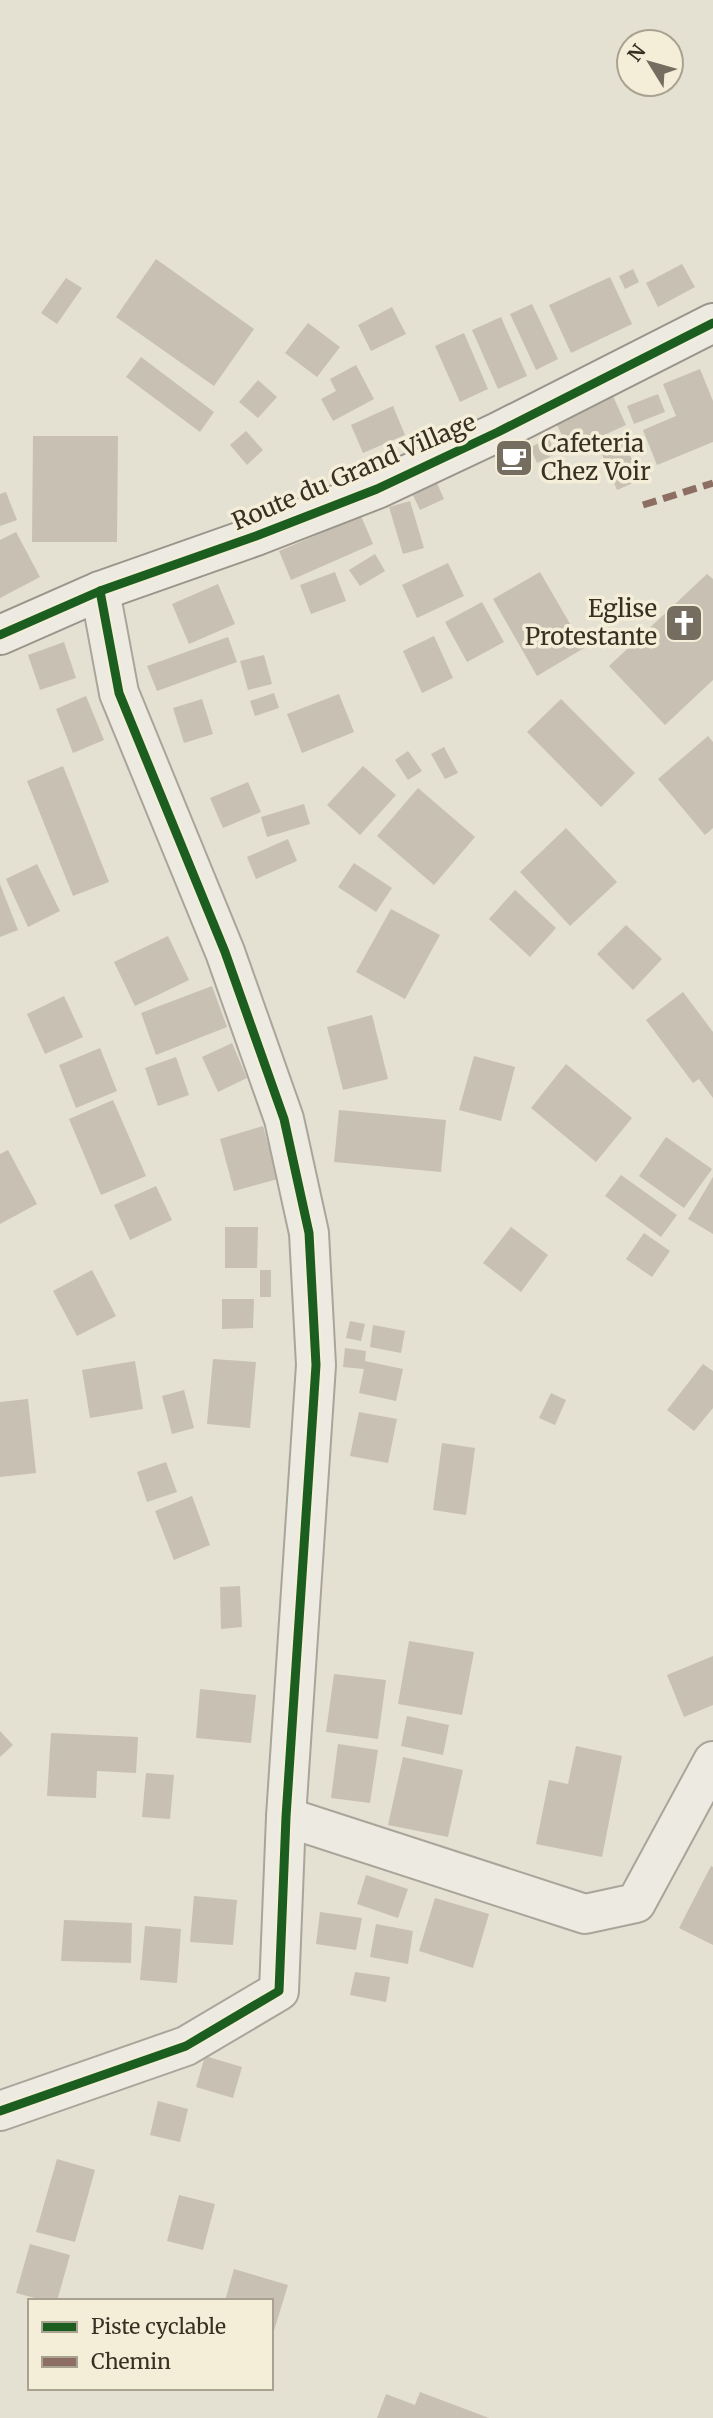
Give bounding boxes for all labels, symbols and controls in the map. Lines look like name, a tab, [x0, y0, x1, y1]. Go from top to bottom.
north arrow	[615, 28, 685, 98]
text: N	[622, 40, 651, 66]
street label: Route du Grand Village	[227, 406, 481, 537]
place label: Cafeteria Chez Voir	[541, 428, 651, 487]
cafe icon: Cafeteria Chez Voir	[493, 437, 535, 479]
place label: Eglise Protestante	[525, 593, 657, 652]
church icon: Eglise Protestante	[663, 602, 705, 644]
legend	[28, 2299, 273, 2390]
text: Piste cyclable	[91, 2313, 226, 2340]
text: Chemin	[91, 2348, 171, 2375]

